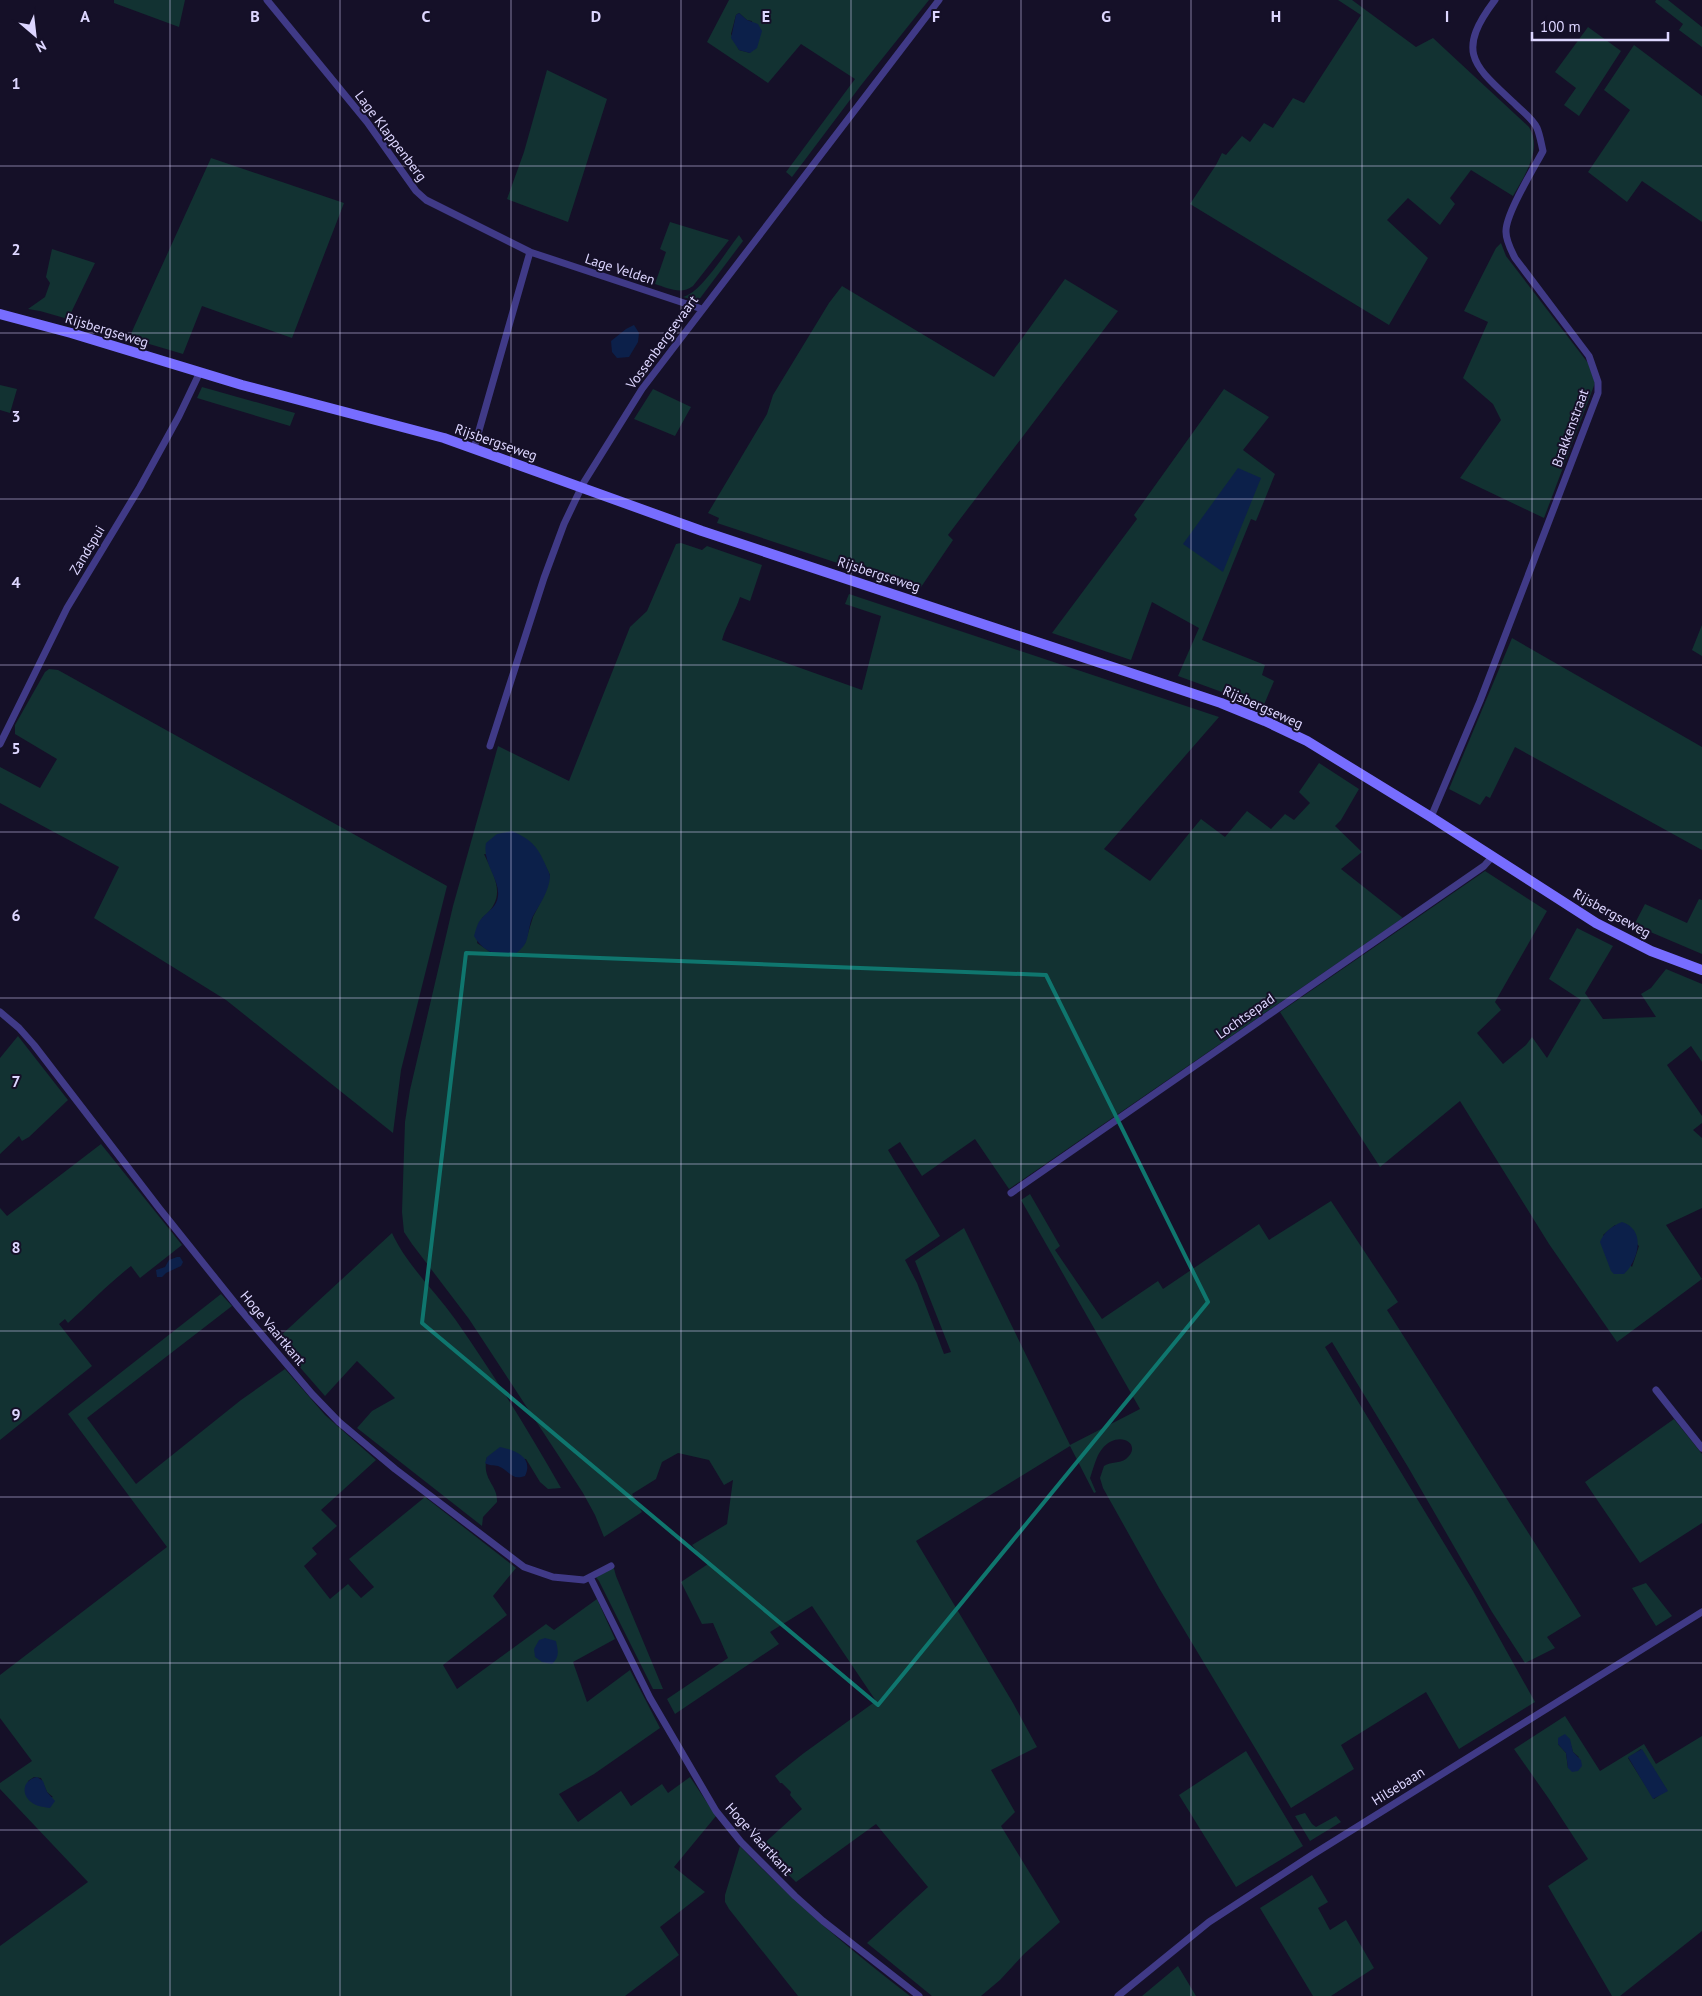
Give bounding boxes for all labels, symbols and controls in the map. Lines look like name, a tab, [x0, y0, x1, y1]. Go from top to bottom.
text: A	[80, 6, 90, 26]
text: B	[250, 6, 260, 26]
text: C	[422, 6, 431, 26]
text: D	[591, 6, 601, 26]
text: E	[762, 6, 770, 26]
text: F	[932, 6, 940, 26]
text: G	[1101, 6, 1111, 26]
text: H	[1271, 6, 1281, 26]
text: I	[1445, 6, 1449, 26]
north arrow	[10, 10, 60, 60]
scale bar	[1532, 10, 1668, 42]
text: 100 m	[1540, 17, 1581, 36]
text: N	[33, 36, 49, 57]
text: 1	[11, 73, 21, 93]
street label: Lage Klappenberg	[351, 87, 431, 185]
text: 2	[11, 239, 21, 259]
street label: Lage Velden	[583, 249, 657, 289]
street label: Vossenbergsevaart	[621, 291, 702, 393]
street label: Rijsbergseweg	[63, 309, 151, 351]
street label: Brakkenstraat	[1548, 386, 1593, 470]
text: 3	[11, 406, 21, 426]
street label: Rijsbergseweg	[452, 419, 540, 465]
street label: Zandspui	[65, 522, 109, 578]
street label: Rijsbergseweg	[835, 552, 923, 596]
text: 4	[11, 572, 21, 592]
street label: Rijsbergseweg	[1220, 681, 1306, 733]
text: 5	[11, 738, 21, 758]
street label: Rijsbergseweg	[1570, 884, 1654, 942]
text: 6	[11, 905, 21, 925]
street label: Lochtsepad	[1212, 989, 1278, 1043]
text: 7	[11, 1071, 21, 1091]
text: 8	[11, 1237, 21, 1257]
street label: Hoge Vaartkant	[237, 1287, 310, 1369]
text: 9	[11, 1404, 21, 1424]
street label: Hilsebaan	[1368, 1763, 1428, 1809]
street label: Hoge Vaartkant	[722, 1799, 797, 1879]

